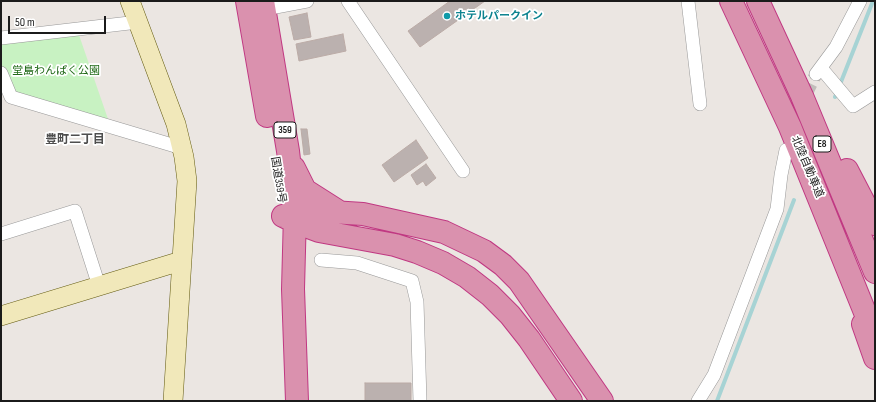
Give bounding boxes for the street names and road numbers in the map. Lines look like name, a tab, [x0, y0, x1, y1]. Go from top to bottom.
road number: 359	[274, 122, 296, 138]
street label: 北陸自動車道	[788, 134, 826, 200]
road number: E8	[813, 136, 831, 152]
street label: 国道359号	[268, 156, 288, 204]

